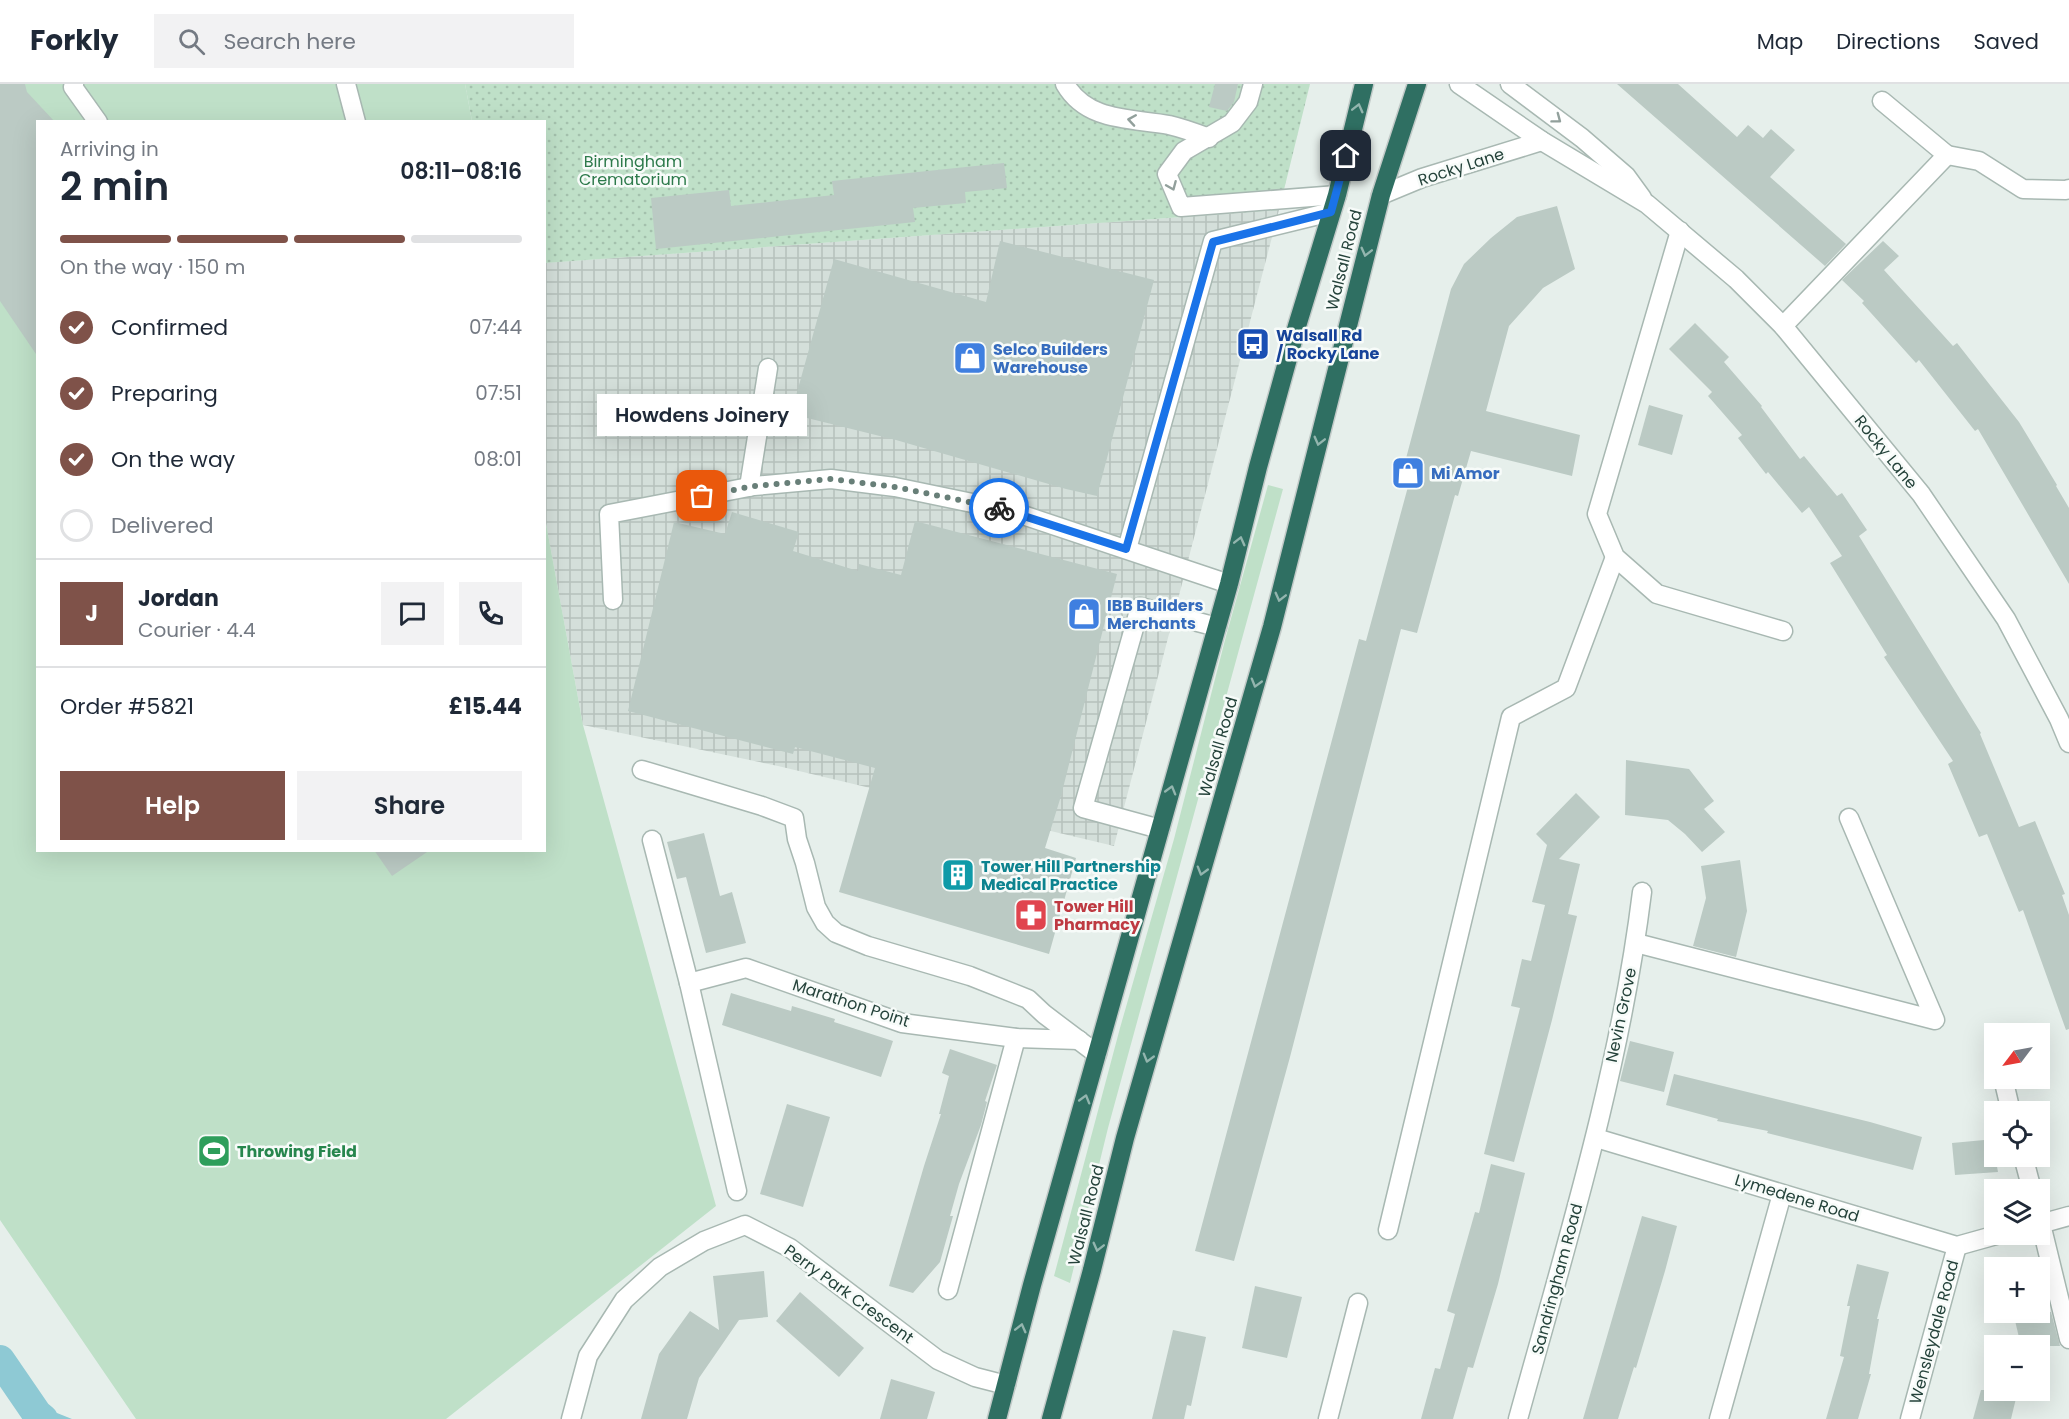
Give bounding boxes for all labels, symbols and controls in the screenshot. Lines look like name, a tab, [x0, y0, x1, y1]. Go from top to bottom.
search box	[154, 14, 574, 68]
text: Forkly	[30, 21, 118, 60]
icon: search	[175, 25, 208, 58]
text: Search here	[223, 26, 356, 57]
text: Map	[1757, 27, 1803, 56]
text: Directions	[1836, 27, 1940, 56]
text: Saved	[1973, 27, 2039, 56]
one-way arrow	[1351, 103, 1364, 113]
one-way arrow	[1550, 112, 1561, 123]
one-way arrow	[1127, 114, 1137, 126]
pin	[1320, 130, 1371, 181]
text: Arriving in	[60, 135, 159, 163]
icon: home	[1329, 139, 1362, 172]
street label: Rocky Lane	[1415, 142, 1507, 192]
park label: Birmingham Crematorium	[579, 150, 687, 191]
text: 08:11–08:16	[400, 156, 522, 187]
text: 2 min	[60, 159, 169, 214]
one-way arrow	[1164, 179, 1176, 190]
street label: Walsall Road	[1320, 207, 1368, 313]
one-way arrow	[1361, 246, 1374, 256]
text: On the way · 150 m	[60, 253, 245, 281]
icon: check	[60, 311, 93, 344]
text: Confirmed	[111, 312, 228, 343]
text: 07:44	[469, 313, 522, 341]
place label: Walsall Rd / Rocky Lane	[1276, 324, 1380, 365]
bus stop icon: Walsall Rd / Rocky Lane	[1235, 326, 1271, 362]
place label: Selco Builders Warehouse	[993, 338, 1108, 379]
shop icon: Selco Builders Warehouse	[952, 340, 988, 376]
icon: check	[60, 377, 93, 410]
text: Preparing	[111, 378, 218, 409]
text: 07:51	[475, 379, 522, 407]
callout: Howdens Joinery	[597, 394, 807, 436]
text: Howdens Joinery	[615, 401, 789, 429]
street label: Rocky Lane	[1849, 410, 1923, 494]
one-way arrow	[1314, 435, 1326, 446]
icon: check	[60, 443, 93, 476]
text: On the way	[111, 444, 235, 475]
text: 08:01	[474, 445, 522, 473]
shop icon: Mi Amor	[1390, 455, 1426, 491]
place label: Mi Amor	[1431, 462, 1500, 485]
pin	[676, 470, 727, 521]
courier	[969, 478, 1029, 538]
icon: bag	[685, 479, 718, 512]
icon: bike	[983, 492, 1016, 525]
text: Delivered	[111, 510, 214, 541]
one-way arrow	[1232, 537, 1245, 547]
button: chat	[381, 582, 444, 645]
button: phone	[459, 582, 522, 645]
text: Jordan	[138, 583, 219, 614]
one-way arrow	[1275, 591, 1287, 602]
place label: IBB Builders Merchants	[1107, 594, 1204, 635]
shop icon: IBB Builders Merchants	[1066, 596, 1102, 632]
text: J	[85, 598, 98, 629]
text: Courier · 4.4	[138, 616, 256, 644]
one-way arrow	[1251, 677, 1263, 688]
text: Order #5821	[60, 691, 194, 722]
text: £15.44	[449, 691, 522, 722]
street label: Walsall Road	[1193, 694, 1243, 800]
button: Help	[60, 771, 285, 840]
button: Share	[297, 771, 522, 840]
one-way arrow	[1164, 785, 1176, 796]
place label: Tower Hill Partnership Medical Practice	[981, 855, 1161, 896]
building icon: Tower Hill Partnership Medical Practice	[940, 857, 976, 893]
one-way arrow	[1197, 865, 1209, 876]
place label: Tower Hill Pharmacy	[1054, 895, 1141, 936]
pharmacy icon: Tower Hill Pharmacy	[1013, 897, 1049, 933]
street label: Nevin Grove	[1600, 966, 1642, 1064]
street label: Marathon Point	[790, 973, 913, 1033]
north arrow	[1984, 1023, 2050, 1089]
map controls	[1984, 1023, 2050, 1401]
one-way arrow	[1143, 1052, 1155, 1063]
one-way arrow	[1078, 1094, 1090, 1105]
button: locate	[1984, 1101, 2050, 1167]
sports icon: Throwing Field	[196, 1133, 232, 1169]
place label: Throwing Field	[237, 1140, 357, 1163]
street label: Walsall Road	[1062, 1162, 1110, 1268]
street label: Lymedene Road	[1732, 1168, 1862, 1228]
button: layers	[1984, 1179, 2050, 1245]
street label: Sandringham Road	[1526, 1201, 1588, 1357]
street label: Perry Park Crescent	[779, 1239, 919, 1349]
one-way arrow	[1093, 1241, 1105, 1251]
street label: Wensleydale Road	[1904, 1257, 1964, 1407]
button: +	[1984, 1257, 2050, 1323]
one-way arrow	[1013, 1323, 1026, 1333]
button: −	[1984, 1335, 2050, 1401]

